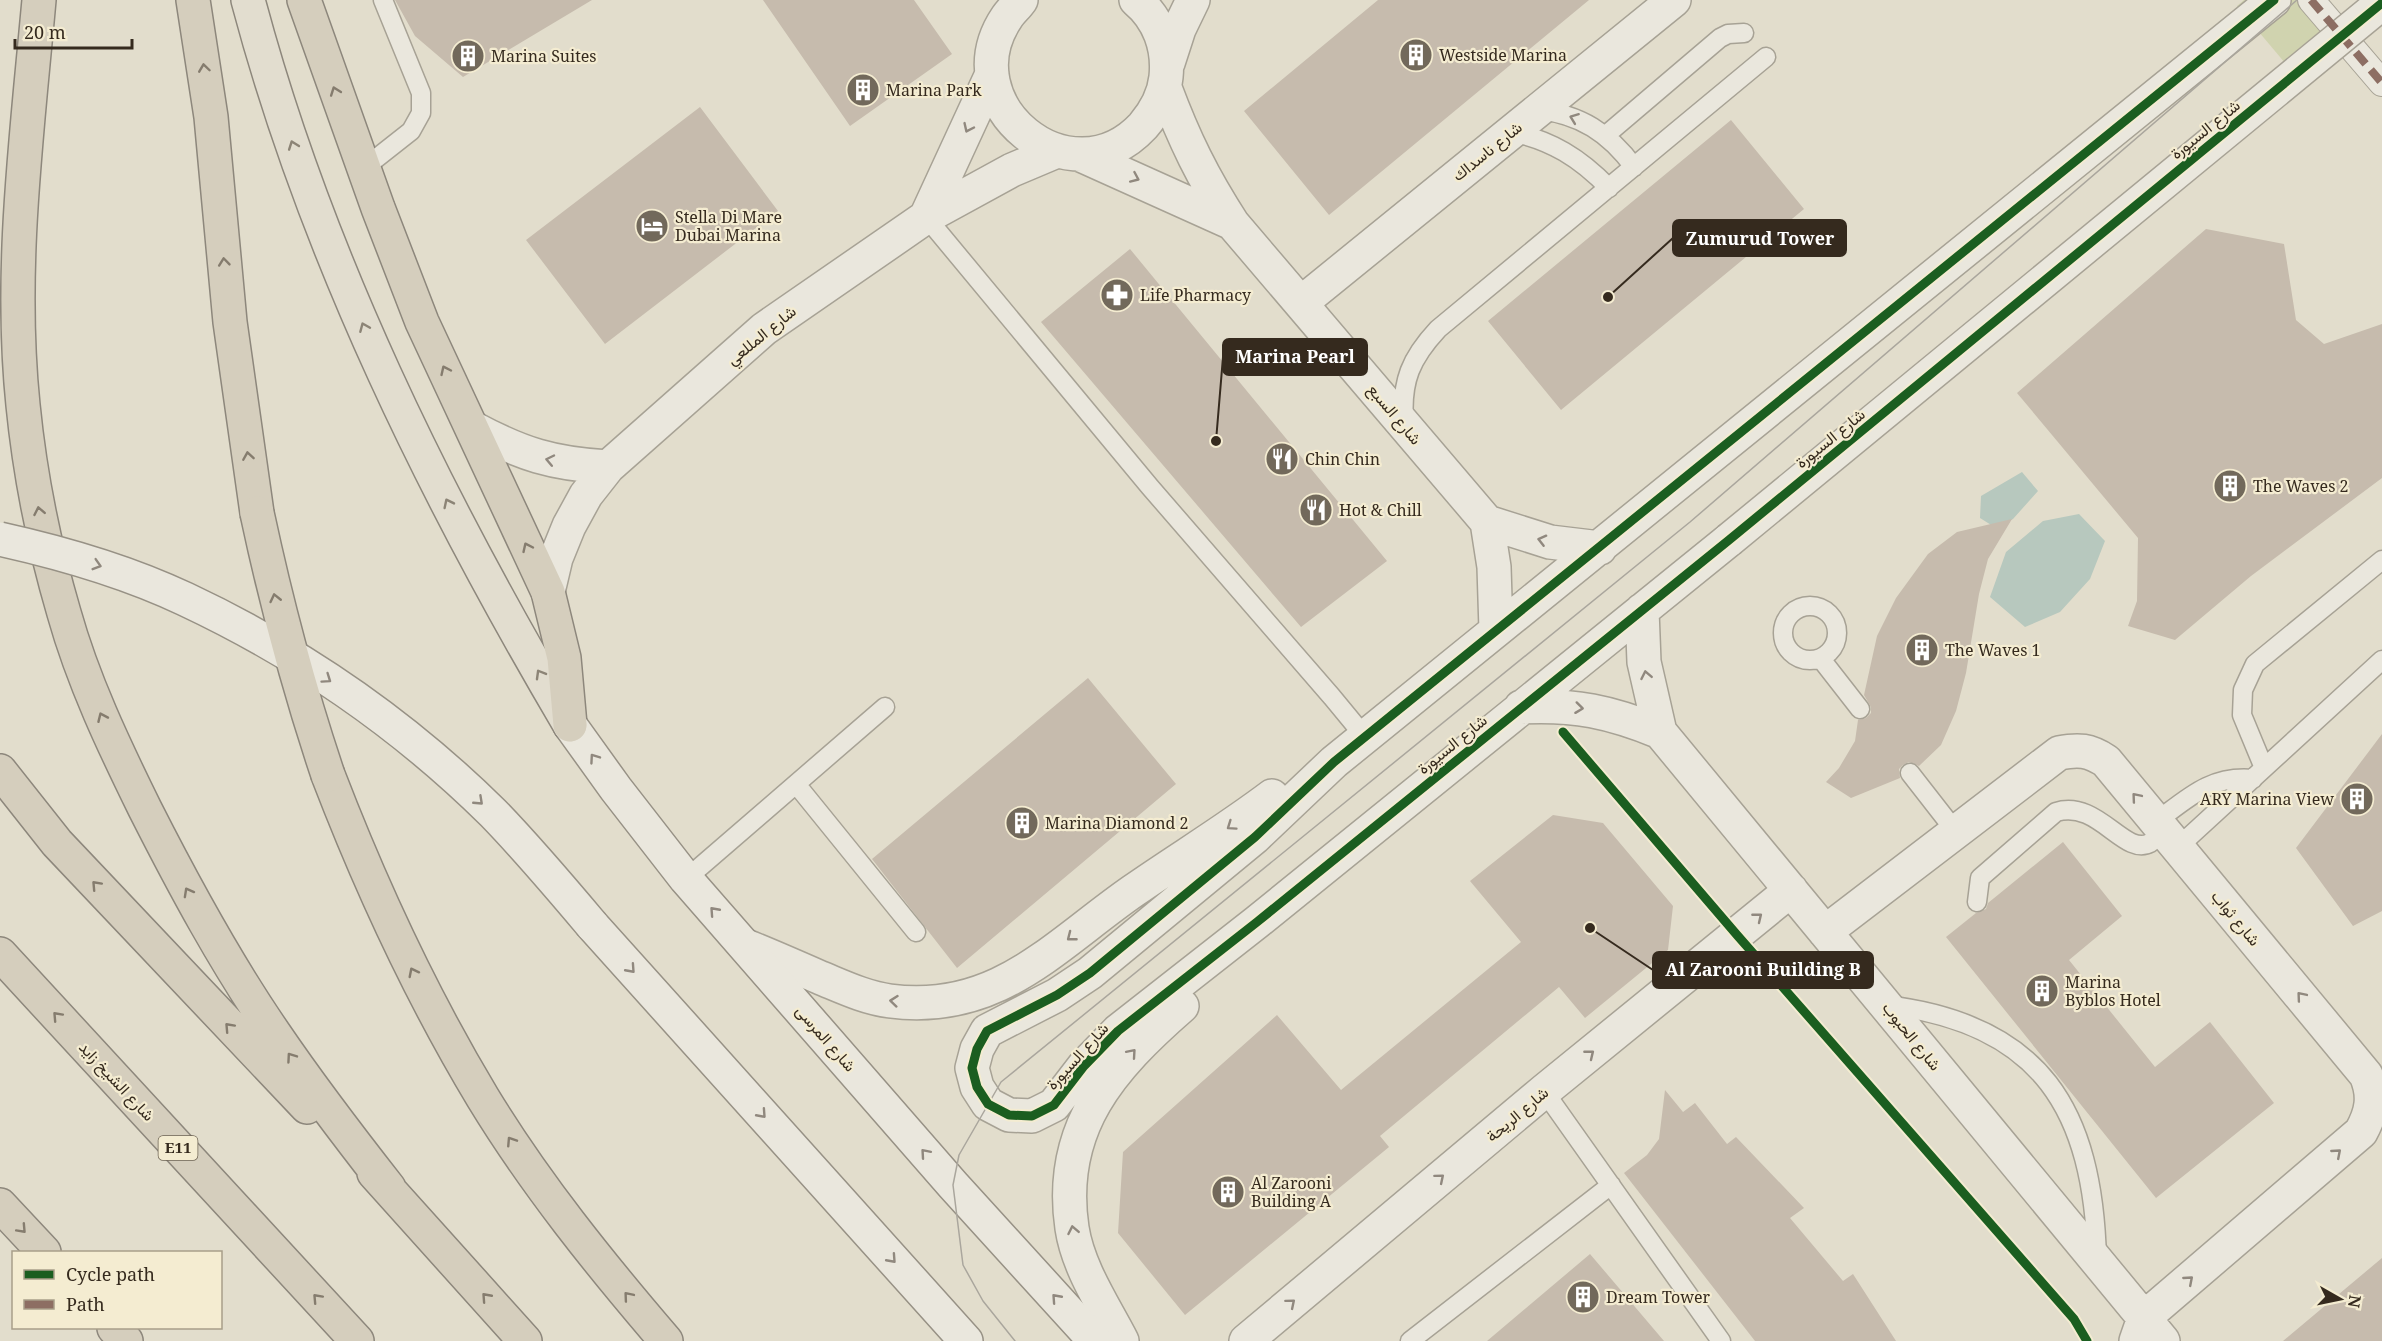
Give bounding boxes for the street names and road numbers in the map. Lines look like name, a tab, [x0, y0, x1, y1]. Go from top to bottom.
street label: شارع السيورة	[2166, 94, 2245, 165]
street label: شارع ناسداك	[1447, 116, 1527, 187]
street label: شارع المللعي	[722, 300, 802, 372]
street label: شارع السبع	[1362, 379, 1427, 450]
street label: شارع السيورة	[1791, 403, 1870, 474]
street label: شارع السيورة	[1413, 709, 1492, 780]
street label: شارع ثواب	[2206, 886, 2266, 951]
street label: شارع الحبوب	[1877, 997, 1946, 1076]
street label: شارع المرسى	[790, 1000, 861, 1077]
street label: شارع السيورة	[1041, 1018, 1114, 1095]
street label: شارع الشيخ زايد	[74, 1036, 160, 1126]
street label: شارع الريحة	[1481, 1081, 1553, 1147]
road number: E11	[158, 1136, 198, 1160]

